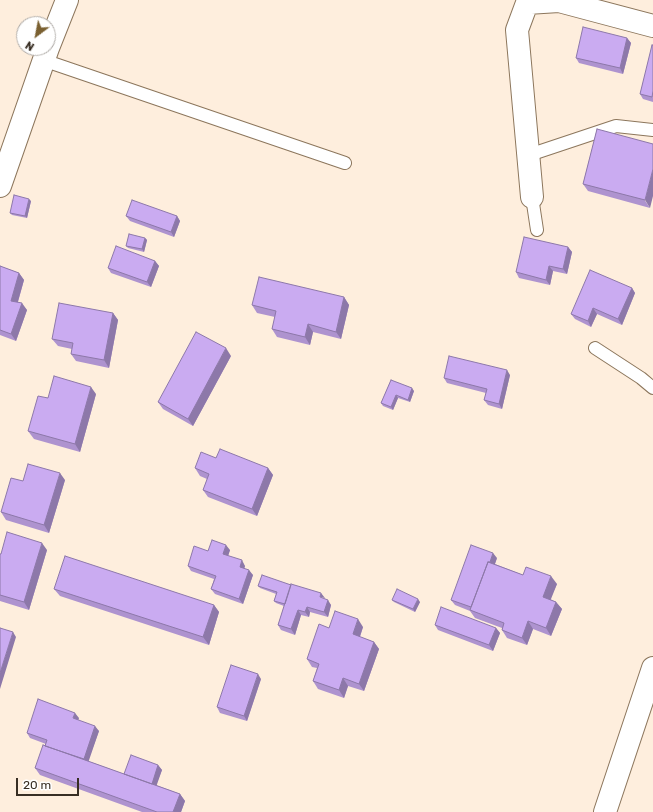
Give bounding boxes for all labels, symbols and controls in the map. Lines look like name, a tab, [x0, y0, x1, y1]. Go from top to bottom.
north arrow	[16, 16, 56, 56]
text: N	[23, 38, 37, 53]
scale bar	[18, 770, 81, 796]
text: 20 m	[23, 778, 51, 792]

